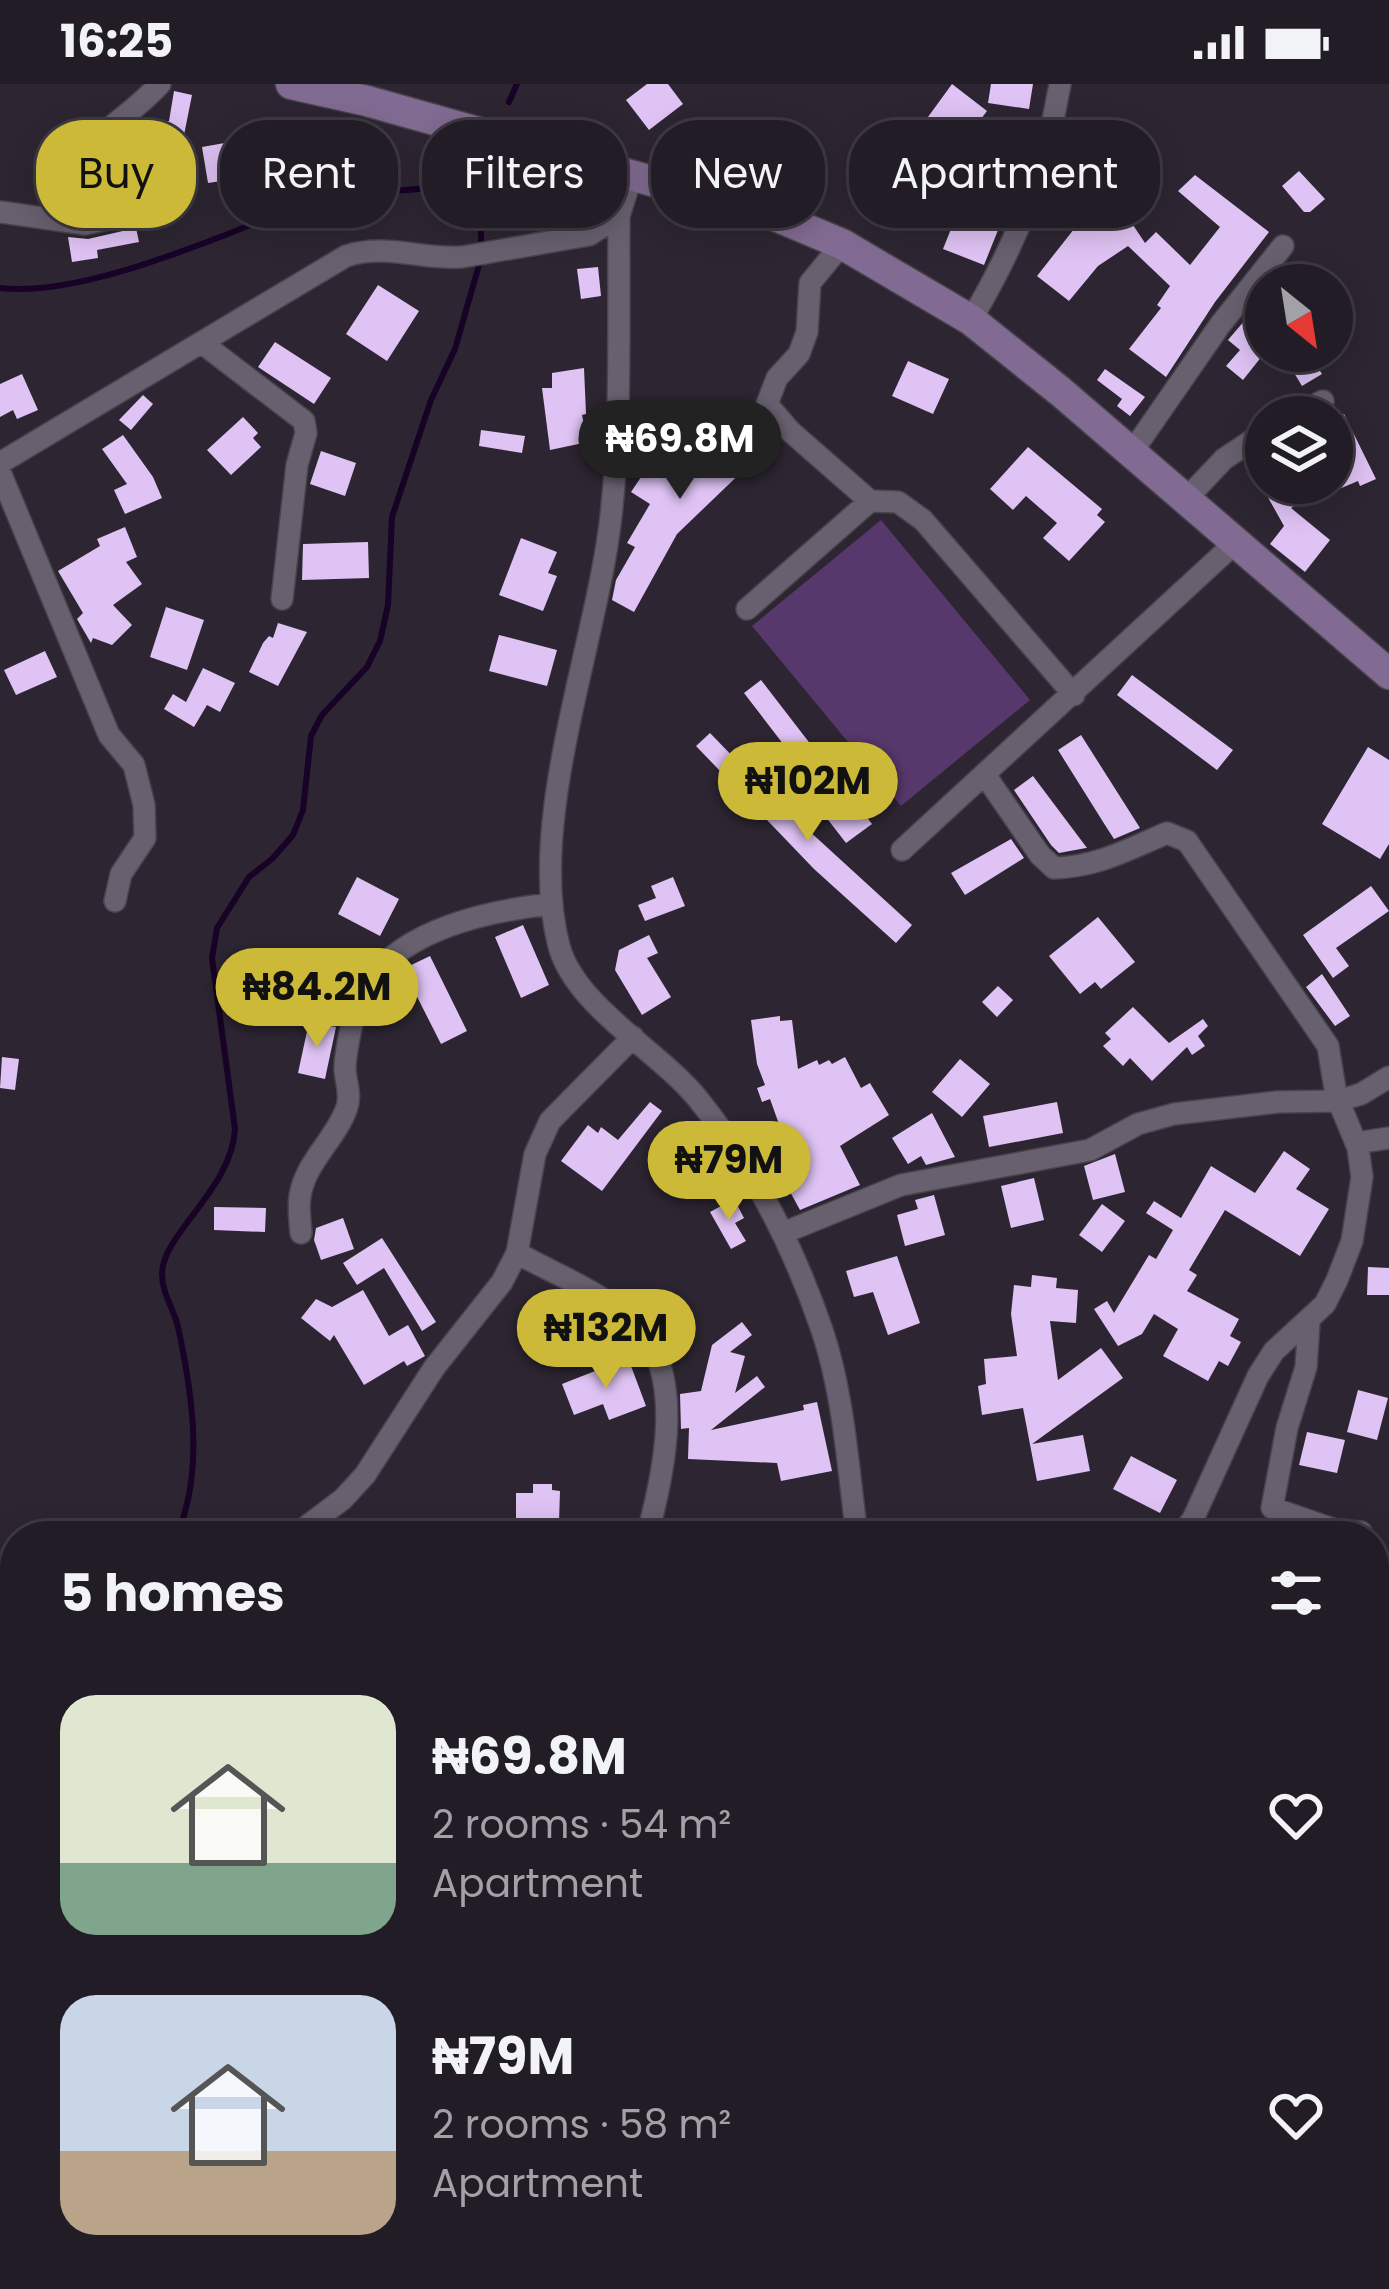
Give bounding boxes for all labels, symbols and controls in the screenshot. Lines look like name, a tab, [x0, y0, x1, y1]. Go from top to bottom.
text: 16:25	[60, 10, 173, 73]
chip: Buy	[36, 120, 196, 228]
chip: Rent	[220, 120, 398, 228]
chip: Filters	[422, 120, 627, 228]
chip: New	[651, 120, 825, 228]
chip: Apartment	[849, 120, 1160, 228]
north arrow	[1245, 264, 1353, 372]
map controls	[1245, 264, 1353, 504]
button: layers	[1245, 396, 1353, 504]
pin: ₦69.8M	[582, 400, 778, 502]
text: ₦69.8M	[605, 411, 755, 466]
pin: ₦102M	[724, 742, 892, 844]
text: ₦102M	[745, 753, 871, 808]
pin: ₦84.2M	[219, 948, 415, 1050]
text: ₦84.2M	[243, 959, 391, 1014]
pin: ₦79M	[658, 1121, 800, 1223]
text: ₦79M	[675, 1132, 783, 1187]
pin: ₦132M	[522, 1289, 690, 1391]
text: ₦132M	[544, 1300, 668, 1355]
text: 5 homes	[60, 1557, 285, 1629]
icon: filters	[1263, 1560, 1329, 1626]
text: ₦69.8M	[432, 1720, 627, 1792]
icon: home	[156, 1743, 300, 1887]
icon: heart	[1263, 1782, 1329, 1848]
text: 2 rooms · 54 m²	[432, 1797, 731, 1852]
text: Apartment	[432, 1856, 643, 1911]
text: ₦79M	[432, 2020, 574, 2092]
icon: home	[156, 2043, 300, 2187]
icon: heart	[1263, 2082, 1329, 2148]
text: 2 rooms · 58 m²	[432, 2097, 731, 2152]
text: Apartment	[432, 2156, 643, 2211]

